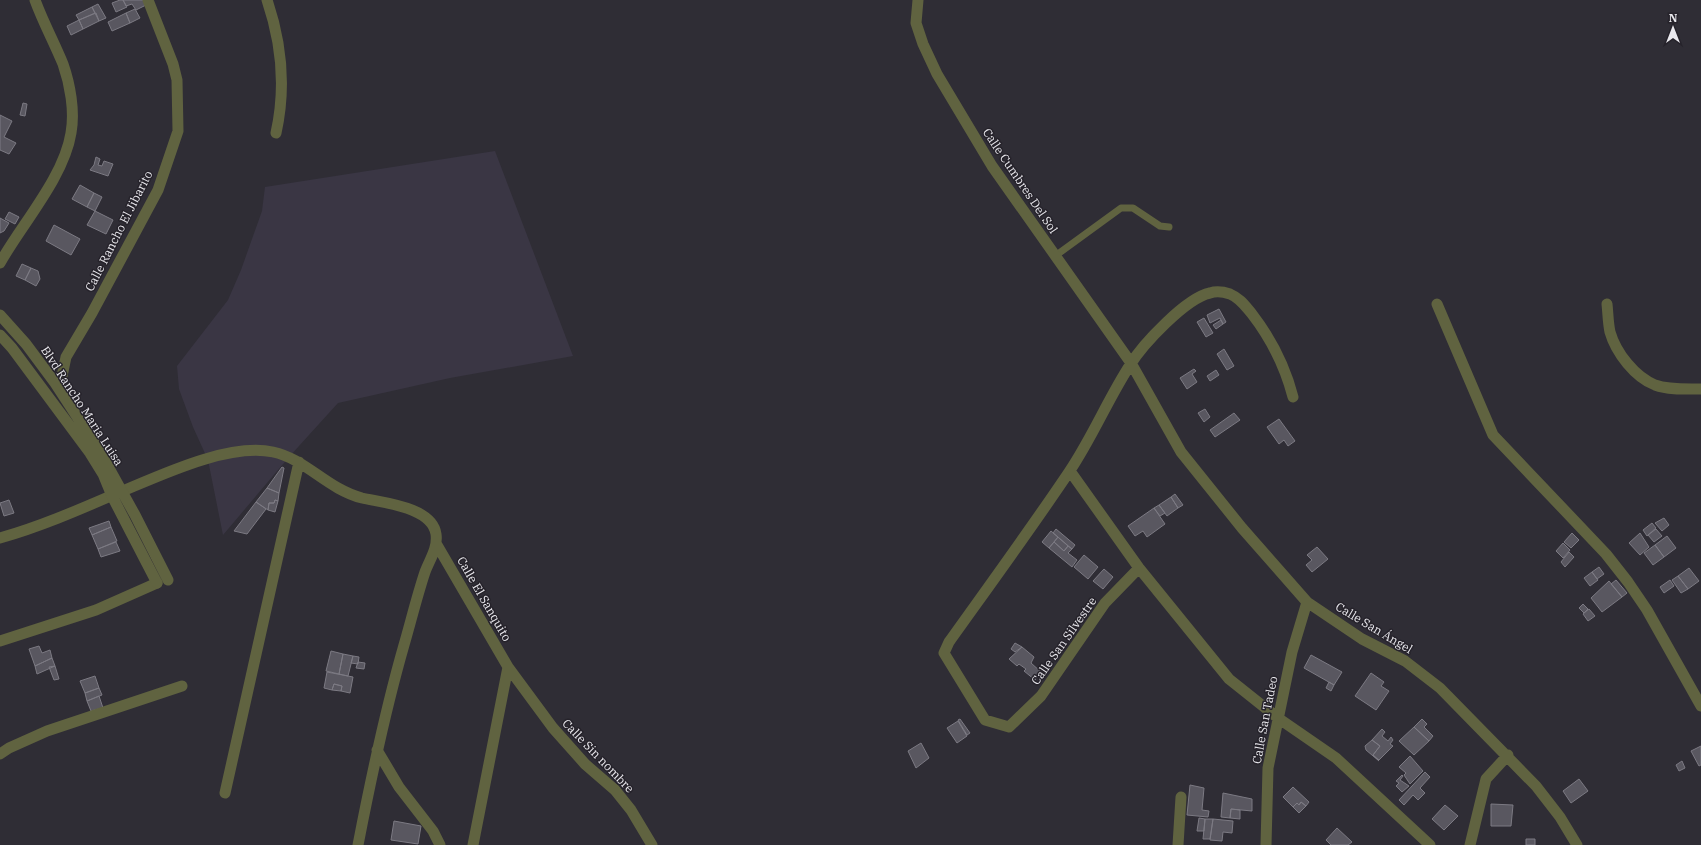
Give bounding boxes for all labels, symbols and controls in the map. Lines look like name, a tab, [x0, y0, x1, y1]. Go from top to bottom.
north arrow	[1653, 8, 1693, 48]
text: N	[1669, 11, 1678, 25]
street label: Calle Cumbres Del Sol	[980, 125, 1061, 236]
street label: Calle Rancho El Jibarito	[82, 168, 156, 294]
street label: Blvd Rancho Maria Luisa	[38, 343, 127, 469]
street label: Calle El Sanquito	[454, 554, 515, 644]
street label: Calle San Silvestre	[1028, 594, 1099, 687]
street label: Calle San Ángel	[1333, 599, 1416, 657]
street label: Calle San Tadeo	[1249, 675, 1280, 765]
street label: Calle Sin nombre	[559, 716, 637, 796]

